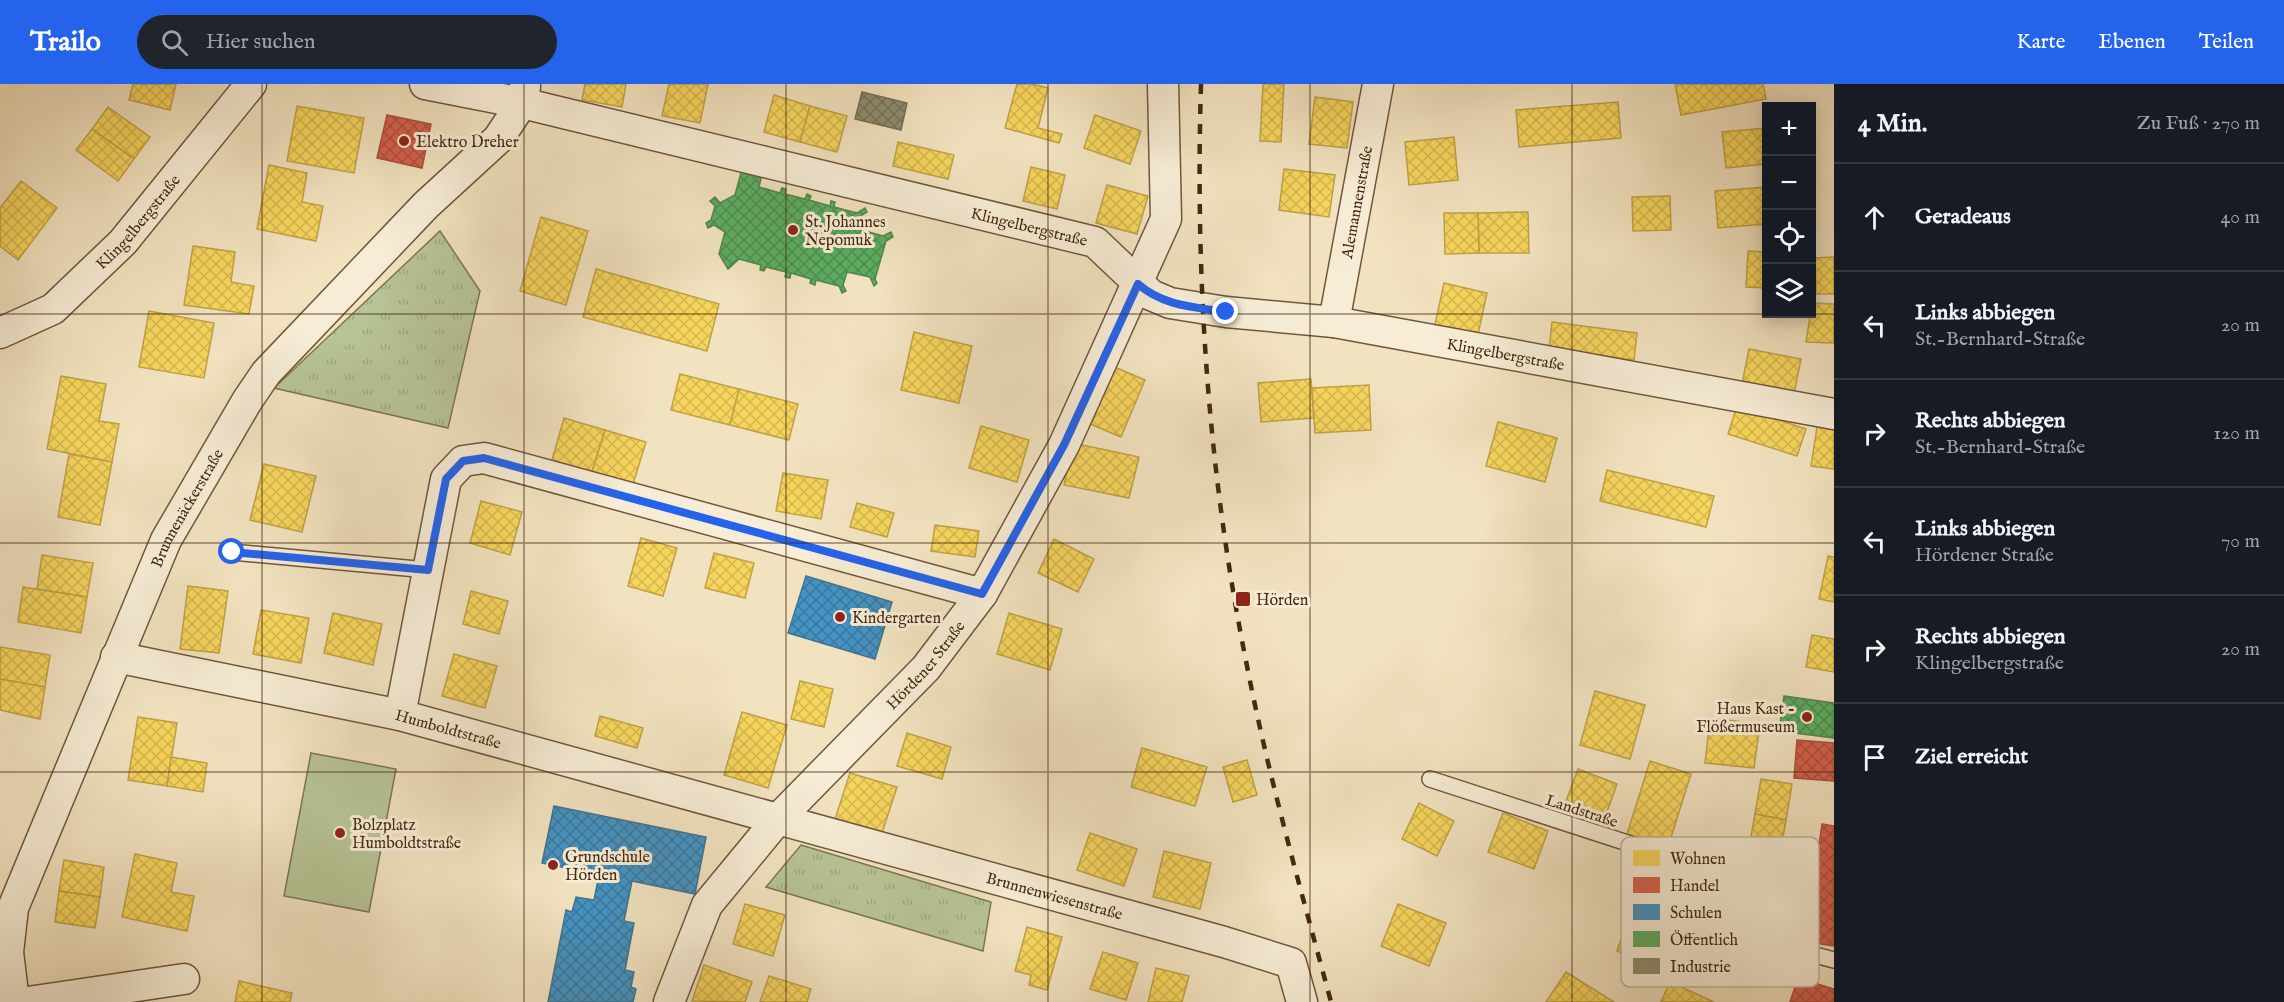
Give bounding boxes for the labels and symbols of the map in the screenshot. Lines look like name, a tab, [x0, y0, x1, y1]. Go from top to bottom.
place label: Elektro Dreher	[416, 133, 519, 153]
marker: Elektro Dreher	[397, 134, 411, 148]
street label: Alemannenstraße	[1338, 144, 1378, 261]
street label: Klingelbergstraße	[92, 171, 186, 275]
street label: Klingelbergstraße	[969, 204, 1089, 252]
place label: St. Johannes Nepomuk	[805, 213, 886, 251]
marker: St. Johannes Nepomuk	[786, 223, 800, 237]
route end	[1212, 298, 1238, 324]
street label: Klingelbergstraße	[1445, 335, 1566, 376]
street label: Brunnenäckerstraße	[148, 446, 229, 571]
route start	[218, 538, 244, 564]
marker: Hörden	[1234, 590, 1252, 608]
place label: Hörden	[1256, 591, 1309, 611]
place label: Kindergarten	[852, 609, 941, 629]
marker: Kindergarten	[833, 610, 847, 624]
street label: Hördener Straße	[883, 617, 970, 715]
place label: Haus Kast - Flößermuseum	[1696, 700, 1795, 738]
street label: Humboldtstraße	[393, 706, 503, 754]
marker: Haus Kast - Flößermuseum	[1800, 710, 1814, 724]
street label: Landstraße	[1543, 791, 1620, 833]
place label: Bolzplatz Humboldtstraße	[352, 816, 461, 854]
marker: Bolzplatz Humboldtstraße	[333, 826, 347, 840]
legend	[1621, 837, 1819, 987]
place label: Grundschule Hörden	[565, 848, 650, 886]
text: Wohnen	[1670, 850, 1726, 870]
marker: Grundschule Hörden	[546, 858, 560, 872]
street label: Brunnenwiesenstraße	[984, 869, 1125, 926]
text: Handel	[1670, 877, 1720, 897]
text: Schulen	[1670, 904, 1722, 924]
text: Öffentlich	[1670, 930, 1739, 951]
text: Industrie	[1670, 958, 1731, 978]

